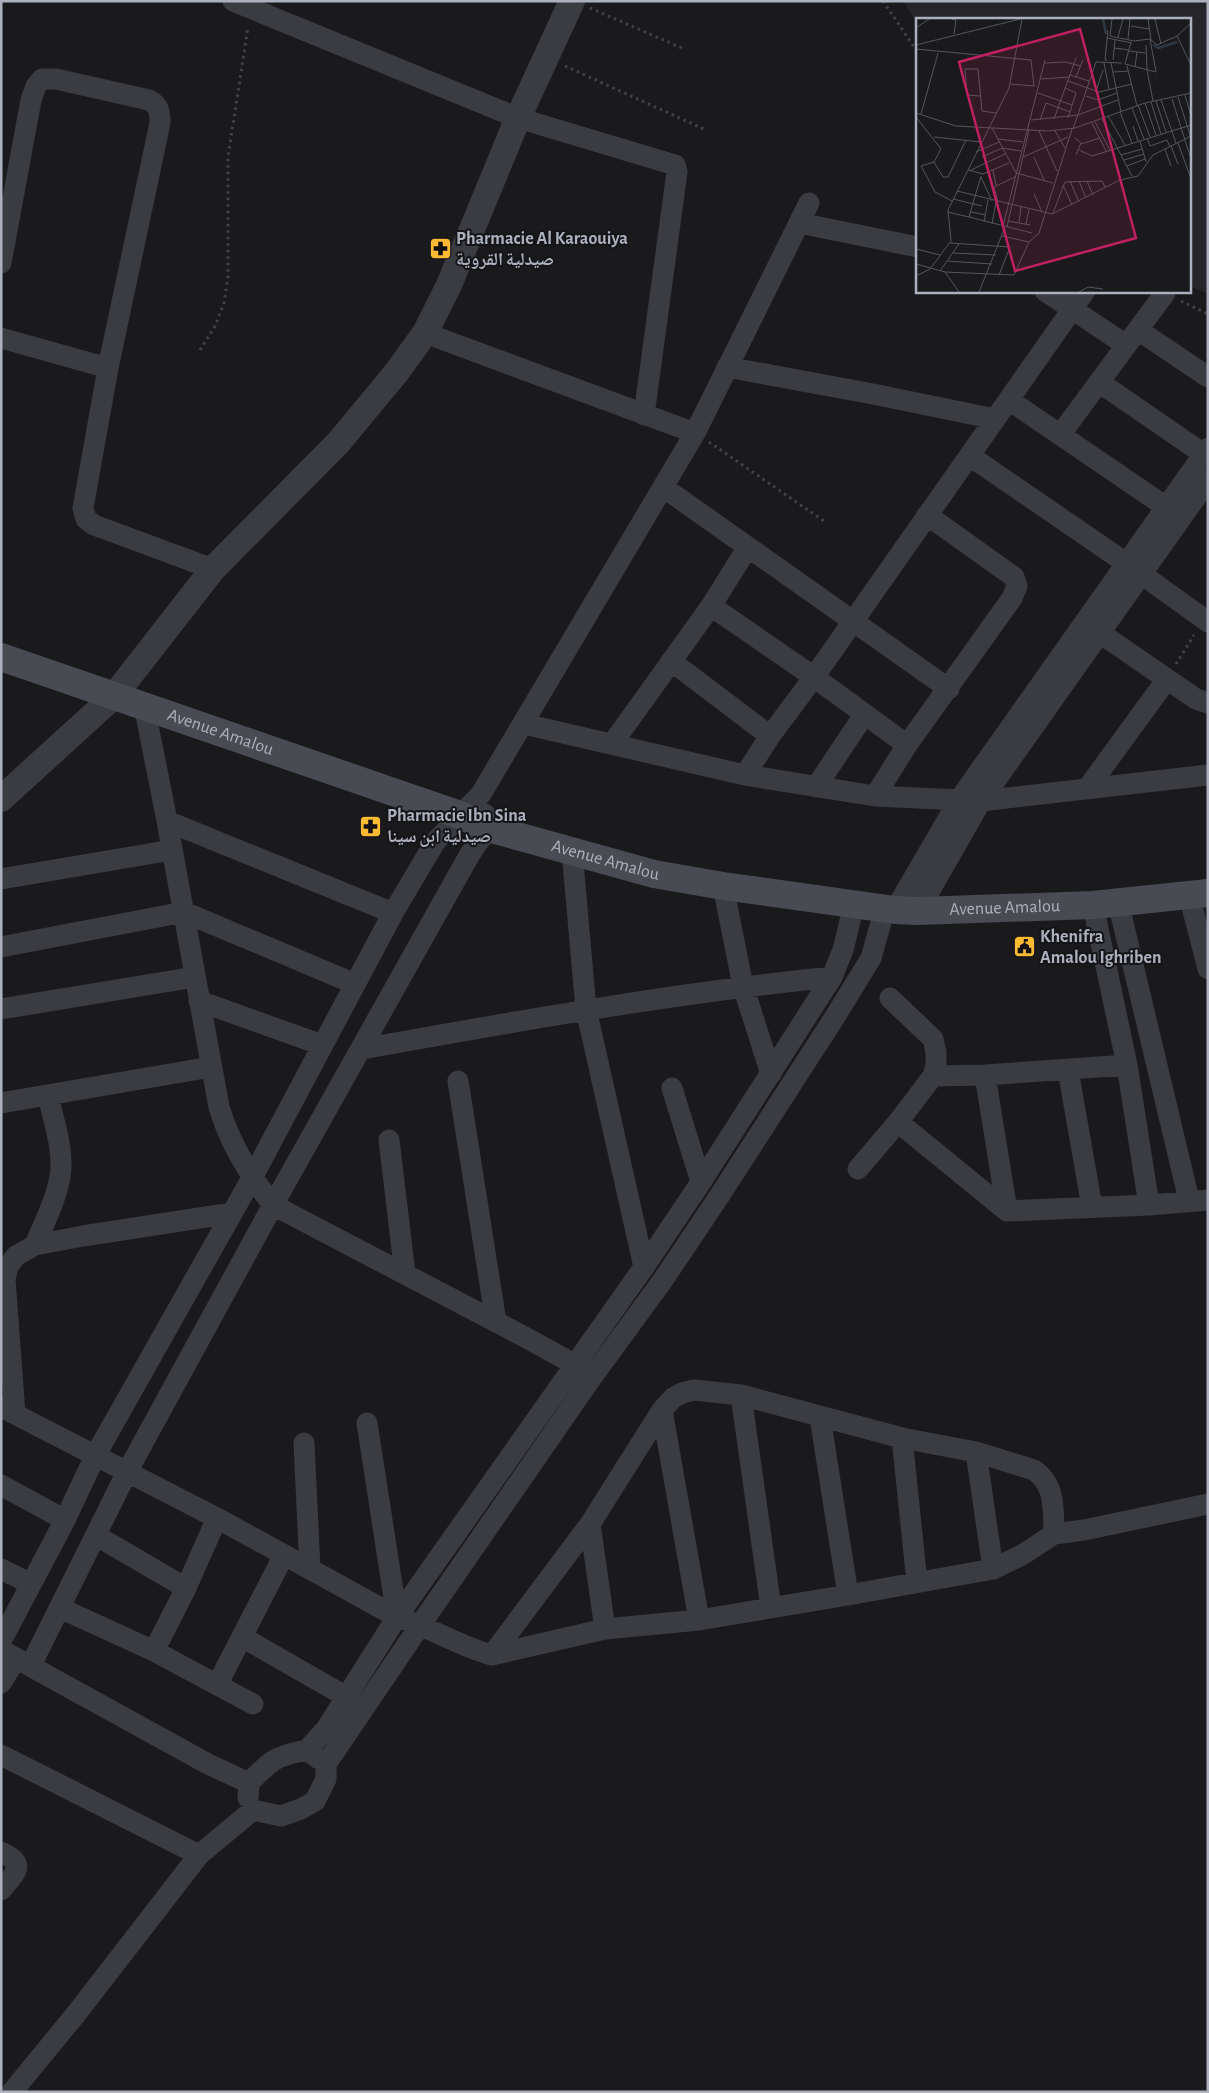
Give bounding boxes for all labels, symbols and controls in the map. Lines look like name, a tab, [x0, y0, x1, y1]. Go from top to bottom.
inset map	[916, 18, 1192, 292]
place label: Pharmacie Al Karaouiya صيدلية القروية	[456, 230, 628, 269]
pharmacy icon: Pharmacie Al Karaouiya صيدلية القروية	[428, 237, 452, 261]
street label: Avenue Amalou	[165, 706, 276, 759]
place label: Pharmacie Ibn Sina صيدلية ابن سينا	[387, 807, 527, 847]
pharmacy icon: Pharmacie Ibn Sina صيدلية ابن سينا	[359, 814, 383, 838]
street label: Avenue Amalou	[549, 837, 660, 884]
street label: Avenue Amalou	[949, 897, 1060, 919]
place label: Khenifra Amalou Ighriben	[1040, 928, 1161, 967]
public building icon: Khenifra Amalou Ighriben	[1012, 935, 1036, 959]

